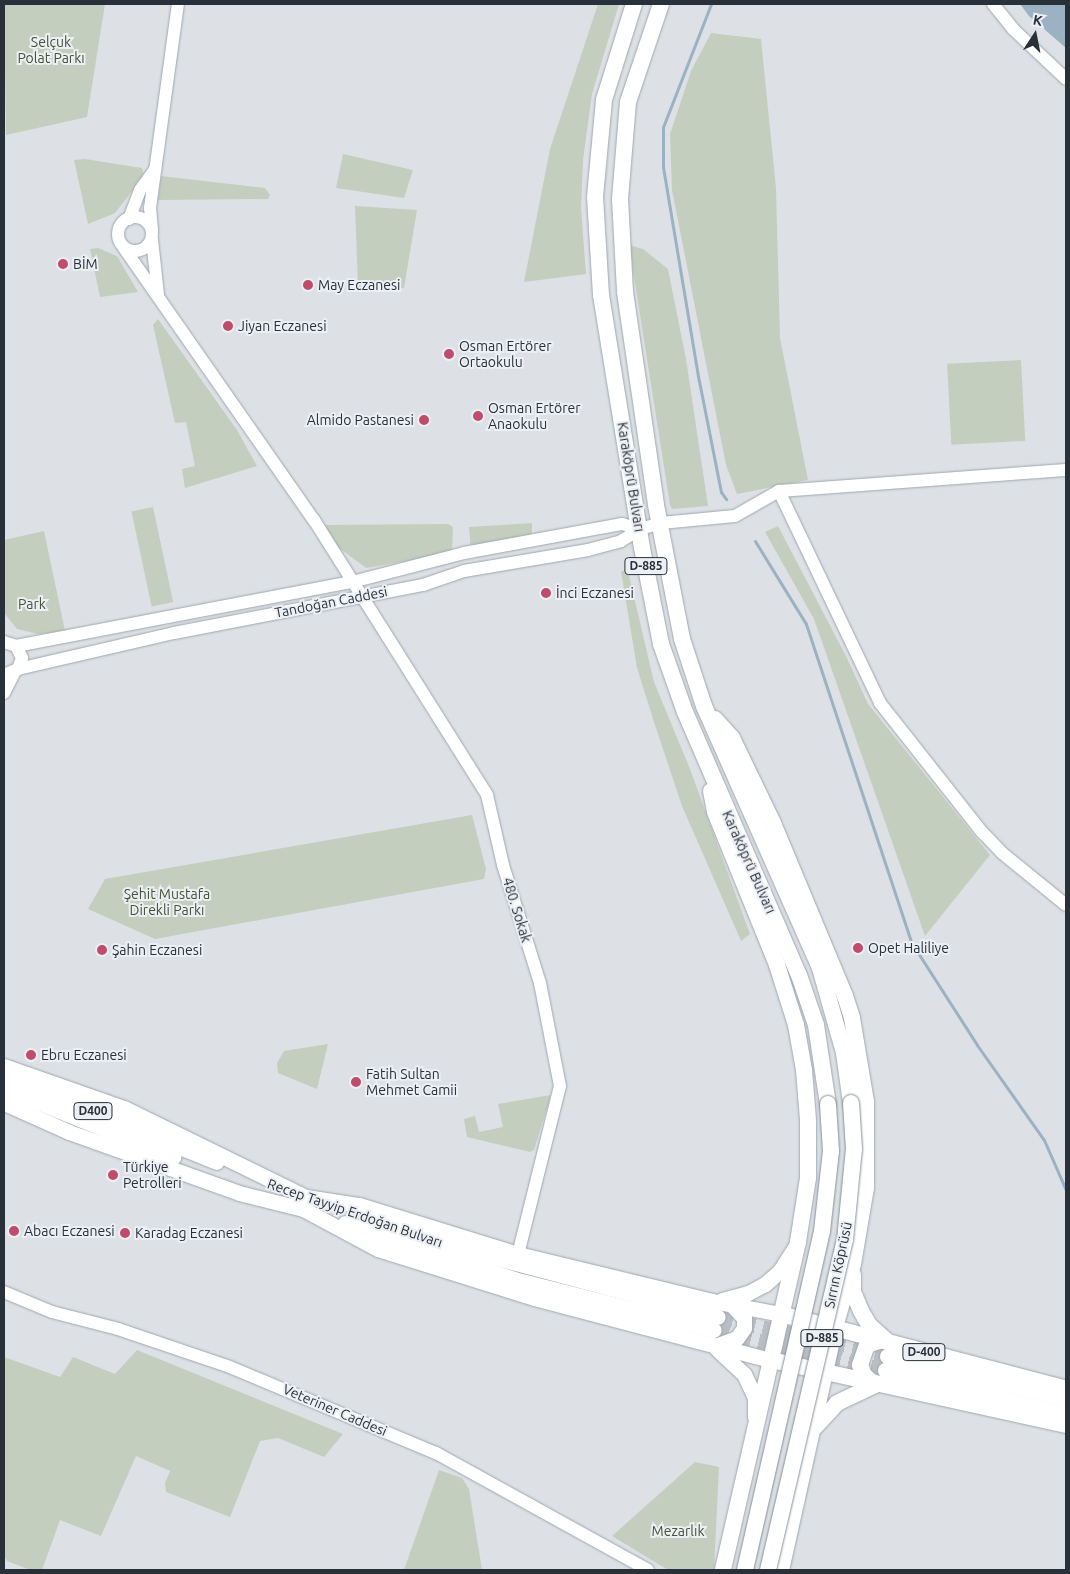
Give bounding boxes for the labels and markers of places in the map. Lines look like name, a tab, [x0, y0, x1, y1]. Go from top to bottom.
place label: BİM	[73, 256, 98, 272]
marker: BİM	[57, 258, 69, 270]
place label: May Eczanesi	[318, 277, 400, 293]
marker: May Eczanesi	[302, 279, 314, 291]
place label: Jiyan Eczanesi	[238, 318, 327, 334]
marker: Jiyan Eczanesi	[222, 320, 234, 332]
place label: Osman Ertörer Ortaokulu	[459, 338, 552, 371]
marker: Osman Ertörer Ortaokulu	[443, 348, 455, 360]
place label: Osman Ertörer Anaokulu	[488, 400, 581, 432]
marker: Osman Ertörer Anaokulu	[472, 410, 484, 422]
place label: Almido Pastanesi	[307, 412, 414, 428]
marker: Almido Pastanesi	[418, 414, 430, 426]
place label: İnci Eczanesi	[556, 585, 634, 601]
marker: İnci Eczanesi	[540, 587, 552, 599]
place label: Opet Haliliye	[868, 940, 949, 956]
place label: Şahin Eczanesi	[112, 942, 202, 958]
marker: Opet Haliliye	[852, 942, 864, 954]
marker: Şahin Eczanesi	[96, 944, 108, 956]
place label: Ebru Eczanesi	[41, 1047, 127, 1063]
marker: Ebru Eczanesi	[25, 1049, 37, 1061]
place label: Fatih Sultan Mehmet Camii	[366, 1066, 457, 1098]
marker: Fatih Sultan Mehmet Camii	[350, 1076, 362, 1088]
place label: Türkiye Petrolleri	[123, 1159, 182, 1192]
marker: Türkiye Petrolleri	[107, 1169, 119, 1181]
place label: Abacı Eczanesi	[24, 1223, 115, 1239]
marker: Abacı Eczanesi	[8, 1225, 20, 1237]
place label: Karadag Eczanesi	[135, 1225, 243, 1241]
marker: Karadag Eczanesi	[119, 1227, 131, 1239]

